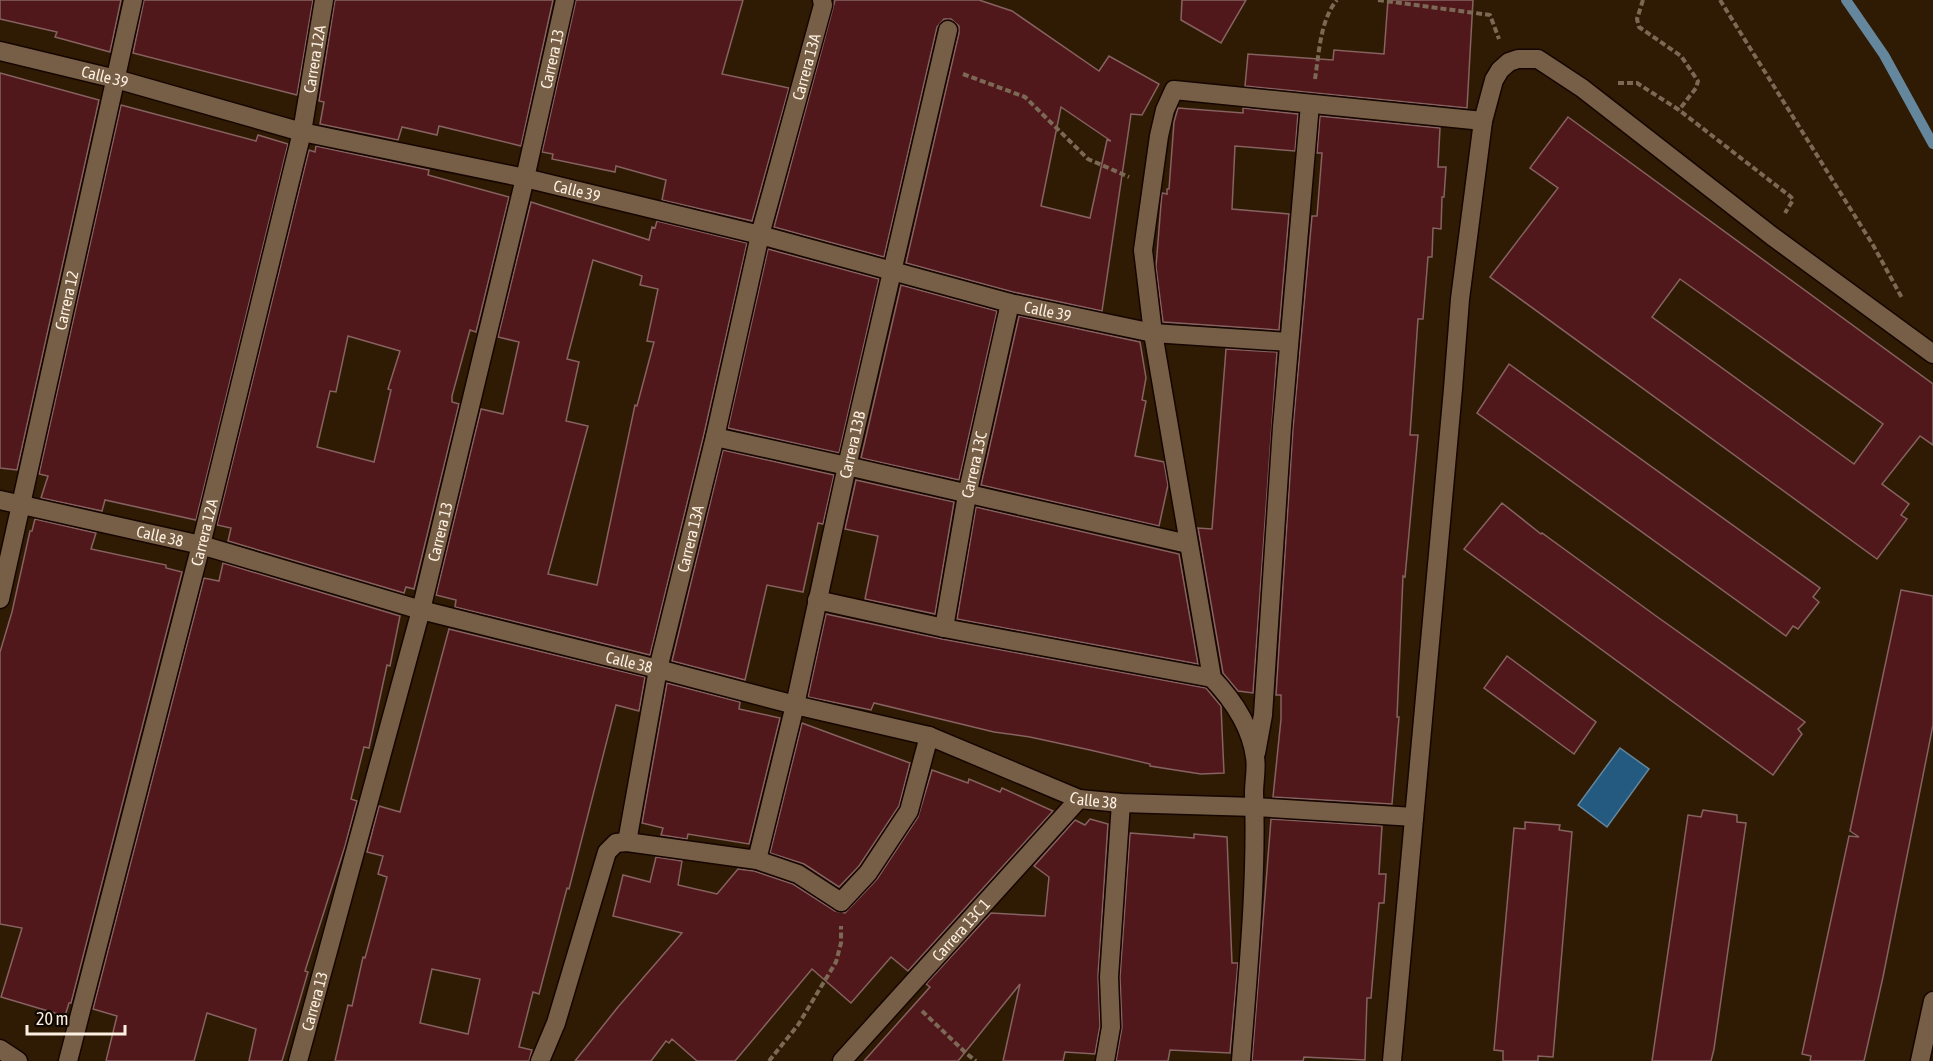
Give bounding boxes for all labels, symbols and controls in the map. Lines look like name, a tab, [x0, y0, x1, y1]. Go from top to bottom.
street label: Carrera 12A	[300, 24, 329, 94]
street label: Carrera 13	[536, 27, 567, 90]
street label: Carrera 13A	[788, 31, 824, 102]
street label: Calle 39	[80, 62, 130, 91]
street label: Calle 39	[552, 176, 602, 205]
street label: Carrera 12	[51, 269, 82, 332]
street label: Calle 39	[1023, 297, 1073, 325]
street label: Carrera 13B	[836, 409, 868, 480]
street label: Carrera 13C	[958, 430, 990, 500]
street label: Carrera 12A	[187, 497, 221, 568]
street label: Carrera 13	[424, 500, 456, 563]
street label: Carrera 13A	[673, 503, 707, 574]
street label: Calle 38	[135, 522, 185, 550]
street label: Calle 38	[604, 647, 655, 676]
street label: Calle 38	[1067, 787, 1118, 812]
street label: Carrera 13C 1	[928, 895, 993, 964]
street label: Carrera 13	[298, 970, 331, 1033]
scale bar	[27, 998, 124, 1036]
text: 20 m	[36, 1008, 68, 1029]

